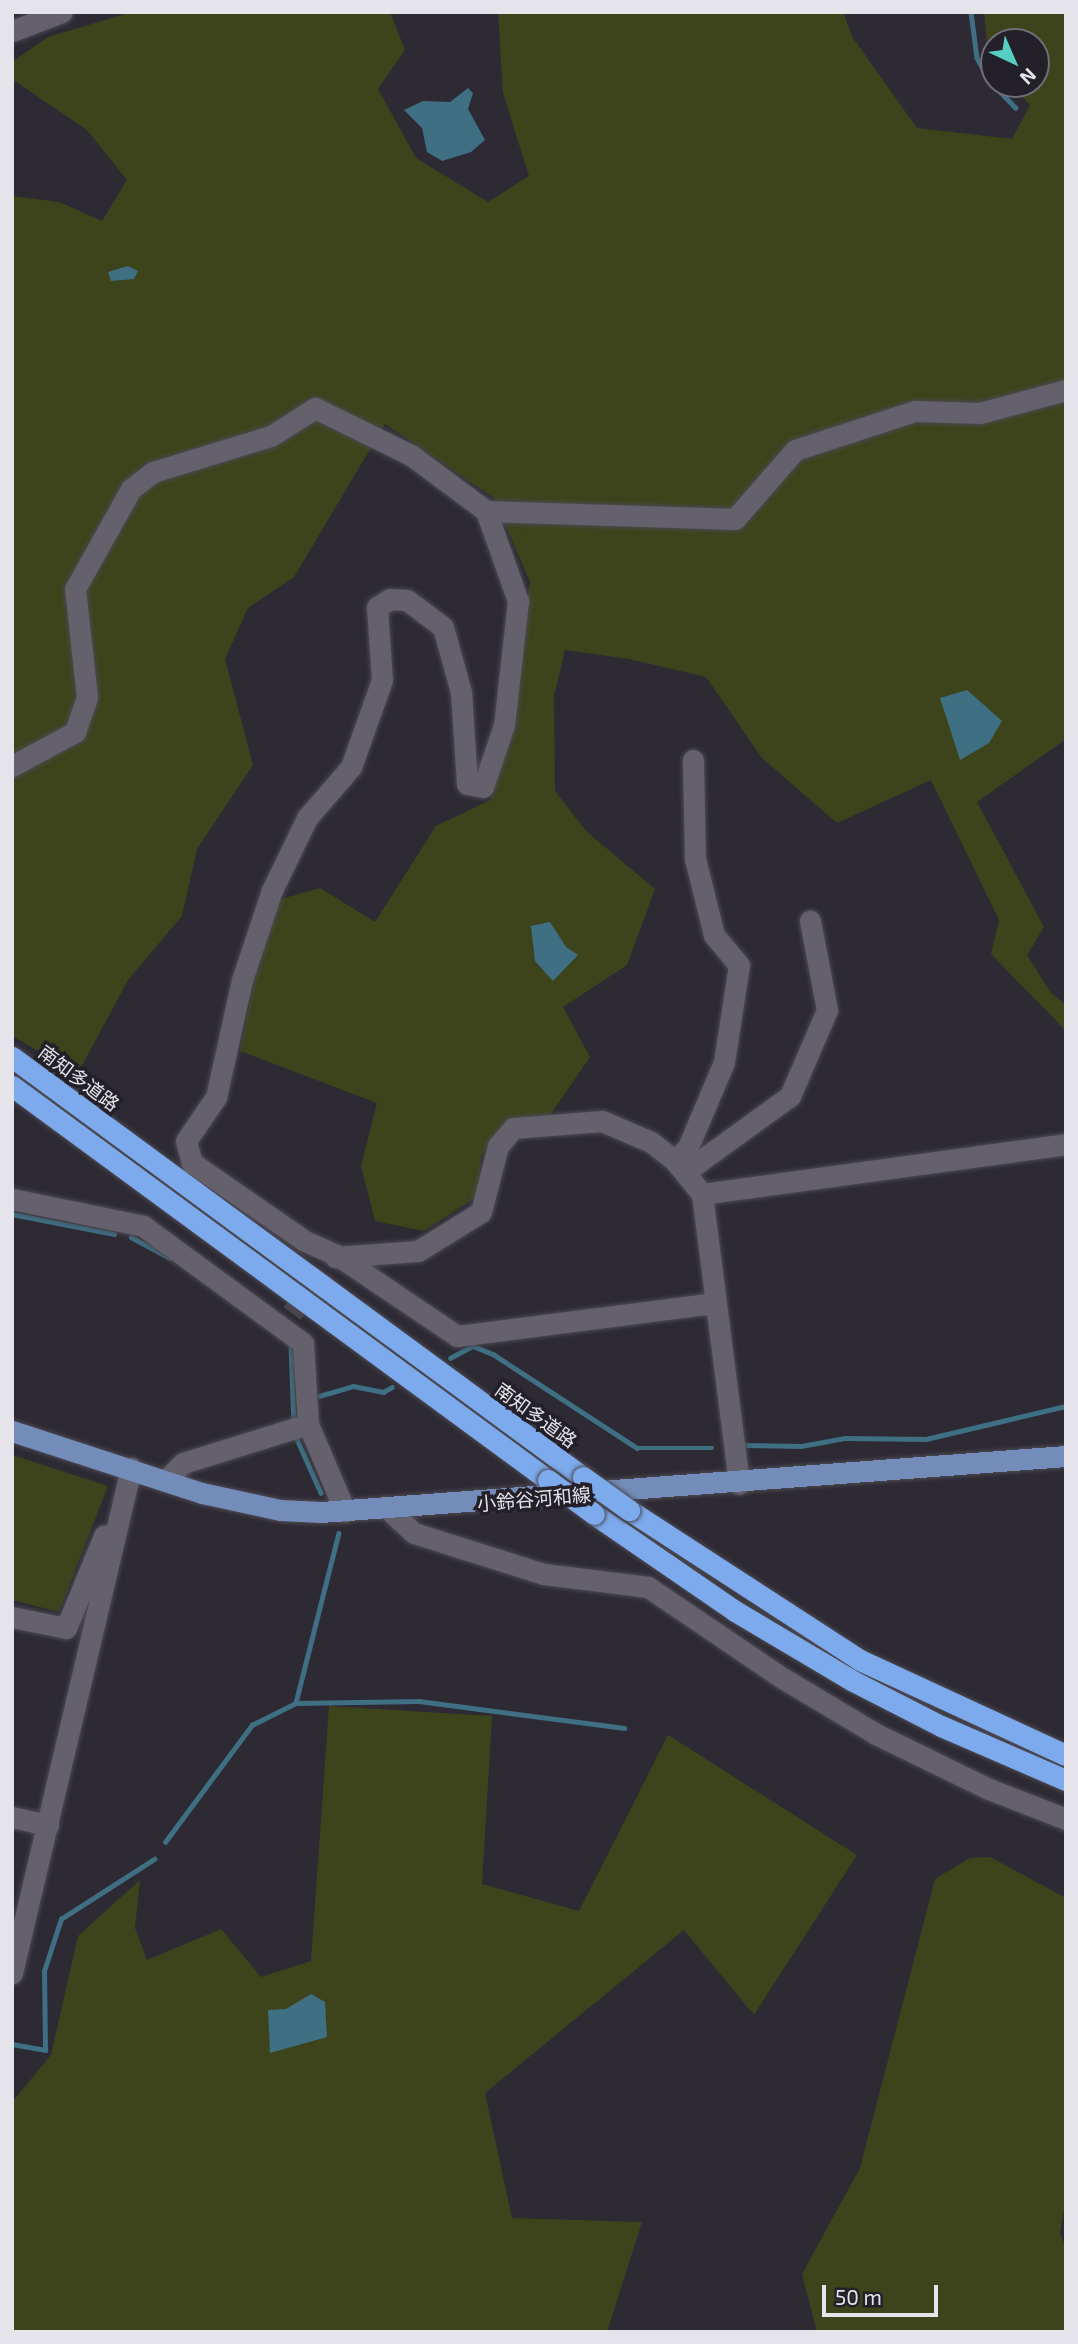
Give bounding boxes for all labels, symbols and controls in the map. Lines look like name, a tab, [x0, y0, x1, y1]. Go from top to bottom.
north arrow	[980, 28, 1050, 98]
text: N	[1016, 64, 1041, 90]
street label: 南知多道路	[34, 1040, 124, 1116]
street label: 南知多道路	[491, 1378, 581, 1452]
street label: 小鈴谷河和線	[476, 1483, 592, 1515]
scale bar	[826, 2270, 942, 2314]
text: 50 m	[835, 2284, 882, 2309]

